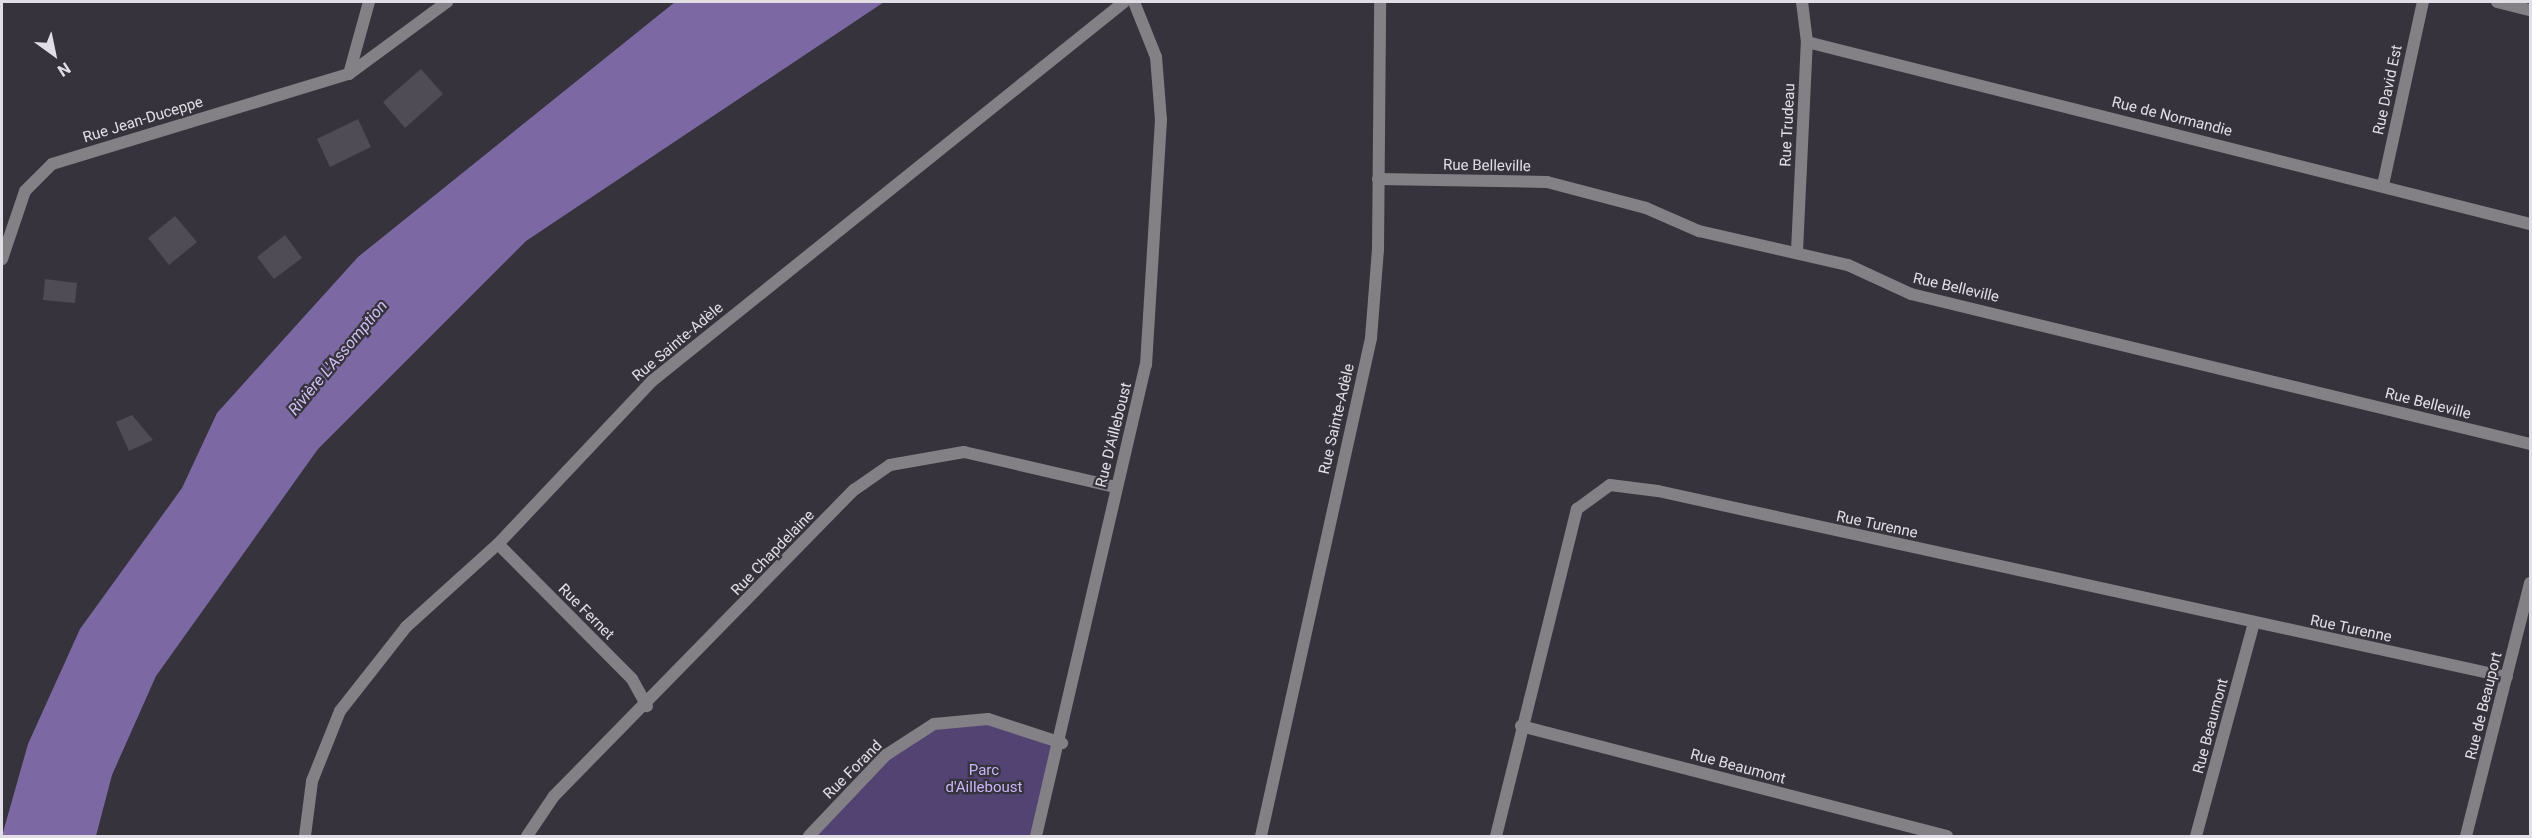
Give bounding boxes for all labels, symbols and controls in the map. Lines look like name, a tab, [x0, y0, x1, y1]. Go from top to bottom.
north arrow	[24, 24, 84, 84]
street label: Rue David Est	[2370, 43, 2406, 137]
text: N	[54, 58, 74, 81]
street label: Rue Trudeau	[1777, 83, 1799, 167]
street label: Rue Jean-Duceppe	[81, 93, 205, 147]
street label: Rue de Normandie	[2110, 93, 2234, 141]
street label: Rue Belleville	[1443, 156, 1531, 176]
street label: Rue Belleville	[1911, 269, 2001, 307]
water label: Rivière L'Assomption	[284, 297, 392, 419]
street label: Rue Sainte-Adèle	[629, 299, 727, 385]
street label: Rue Sainte-Adèle	[1316, 362, 1358, 476]
street label: Rue D'Ailleboust	[1092, 381, 1136, 489]
street label: Rue Belleville	[2383, 385, 2473, 423]
street label: Rue Chapdelaine	[728, 507, 818, 599]
street label: Rue Turenne	[1834, 508, 1920, 542]
street label: Rue Fernet	[554, 580, 618, 644]
street label: Rue Turenne	[2308, 612, 2394, 646]
street label: Rue de Beauport	[2462, 650, 2506, 762]
street label: Rue Beaumont	[2190, 676, 2232, 776]
street label: Rue Forand	[820, 737, 886, 803]
street label: Rue Beaumont	[1688, 746, 1788, 788]
park label: Parc d'Ailleboust	[946, 761, 1022, 796]

